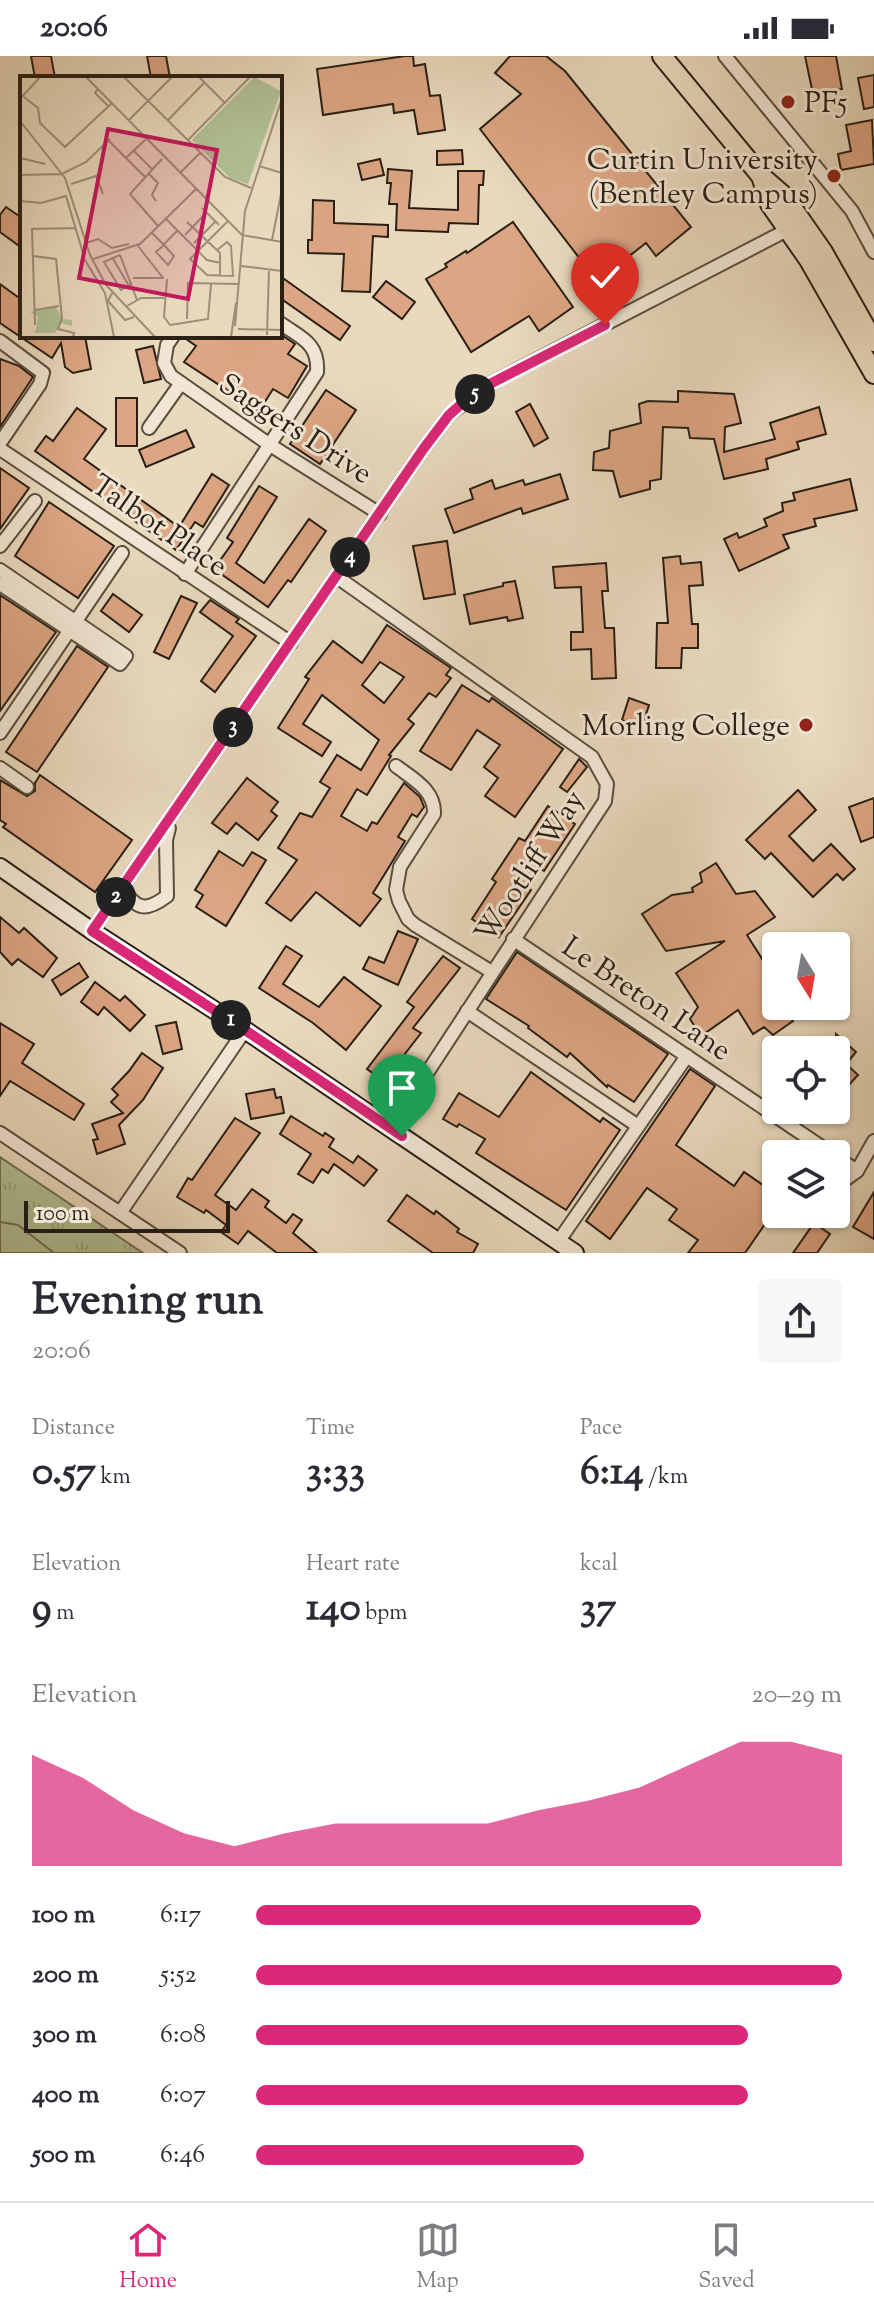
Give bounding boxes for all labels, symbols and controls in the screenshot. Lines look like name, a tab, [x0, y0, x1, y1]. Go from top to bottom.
text: 20:06	[40, 7, 108, 50]
inset map	[20, 76, 282, 338]
place label: PF5	[804, 83, 847, 126]
marker: PF5	[779, 93, 797, 111]
place label: Curtin University (Bentley Campus)	[587, 140, 818, 217]
marker: Curtin University (Bentley Campus)	[825, 167, 843, 185]
pin	[571, 243, 639, 325]
icon: check	[583, 255, 627, 299]
street label: Saggers Drive	[209, 364, 380, 496]
pin: 5	[455, 374, 495, 414]
text: 5	[471, 378, 479, 410]
street label: Talbot Place	[82, 466, 235, 589]
pin: 4	[330, 537, 370, 577]
text: 4	[344, 541, 356, 573]
place label: Morling College	[582, 706, 790, 749]
pin: 3	[213, 707, 253, 747]
text: 3	[229, 711, 237, 743]
marker: Morling College	[797, 716, 815, 734]
street label: Wootliff Way	[465, 782, 597, 952]
pin: 2	[96, 877, 136, 917]
text: 2	[111, 881, 121, 913]
street label: Le Breton Lane	[552, 927, 739, 1073]
north arrow	[762, 932, 850, 1020]
map controls	[762, 932, 850, 1228]
pin: 1	[211, 1000, 251, 1040]
text: 1	[227, 1004, 235, 1036]
button: locate	[762, 1036, 850, 1124]
pin	[368, 1054, 436, 1136]
icon: arrive	[380, 1066, 424, 1110]
button: layers	[762, 1140, 850, 1228]
scale bar	[24, 1197, 230, 1233]
text: 100 m	[36, 1199, 89, 1231]
text: Evening run	[32, 1271, 264, 1334]
button: share	[758, 1279, 842, 1363]
text: 20:06	[32, 1333, 91, 1370]
text: Distance	[32, 1413, 115, 1445]
text: Time	[306, 1413, 355, 1445]
text: Pace	[580, 1413, 622, 1445]
text: 0.57	[32, 1445, 96, 1502]
text: 3:33	[306, 1445, 365, 1502]
text: 6:14	[580, 1445, 644, 1502]
text: km	[96, 1462, 131, 1494]
text: /km	[644, 1462, 688, 1494]
text: Elevation	[32, 1549, 121, 1581]
text: Heart rate	[306, 1549, 400, 1581]
text: kcal	[580, 1549, 618, 1581]
text: 9	[32, 1581, 51, 1638]
text: 140	[306, 1581, 361, 1638]
text: 37	[580, 1581, 616, 1638]
text: m	[51, 1598, 74, 1630]
text: bpm	[361, 1598, 407, 1630]
text: Elevation	[32, 1677, 137, 1714]
text: 20–29 m	[751, 1677, 842, 1714]
text: 100 m	[32, 1897, 95, 1934]
text: 6:17	[160, 1897, 201, 1934]
text: 200 m	[32, 1957, 99, 1994]
text: 5:52	[160, 1957, 197, 1994]
text: 300 m	[32, 2017, 97, 2054]
text: 6:08	[160, 2017, 206, 2054]
text: 400 m	[32, 2077, 99, 2114]
text: 6:07	[160, 2077, 206, 2114]
text: 500 m	[32, 2137, 95, 2174]
text: 6:46	[160, 2137, 205, 2174]
tab: Home	[119, 2218, 177, 2298]
tab: Map	[416, 2218, 460, 2298]
tab: Saved	[698, 2218, 755, 2298]

